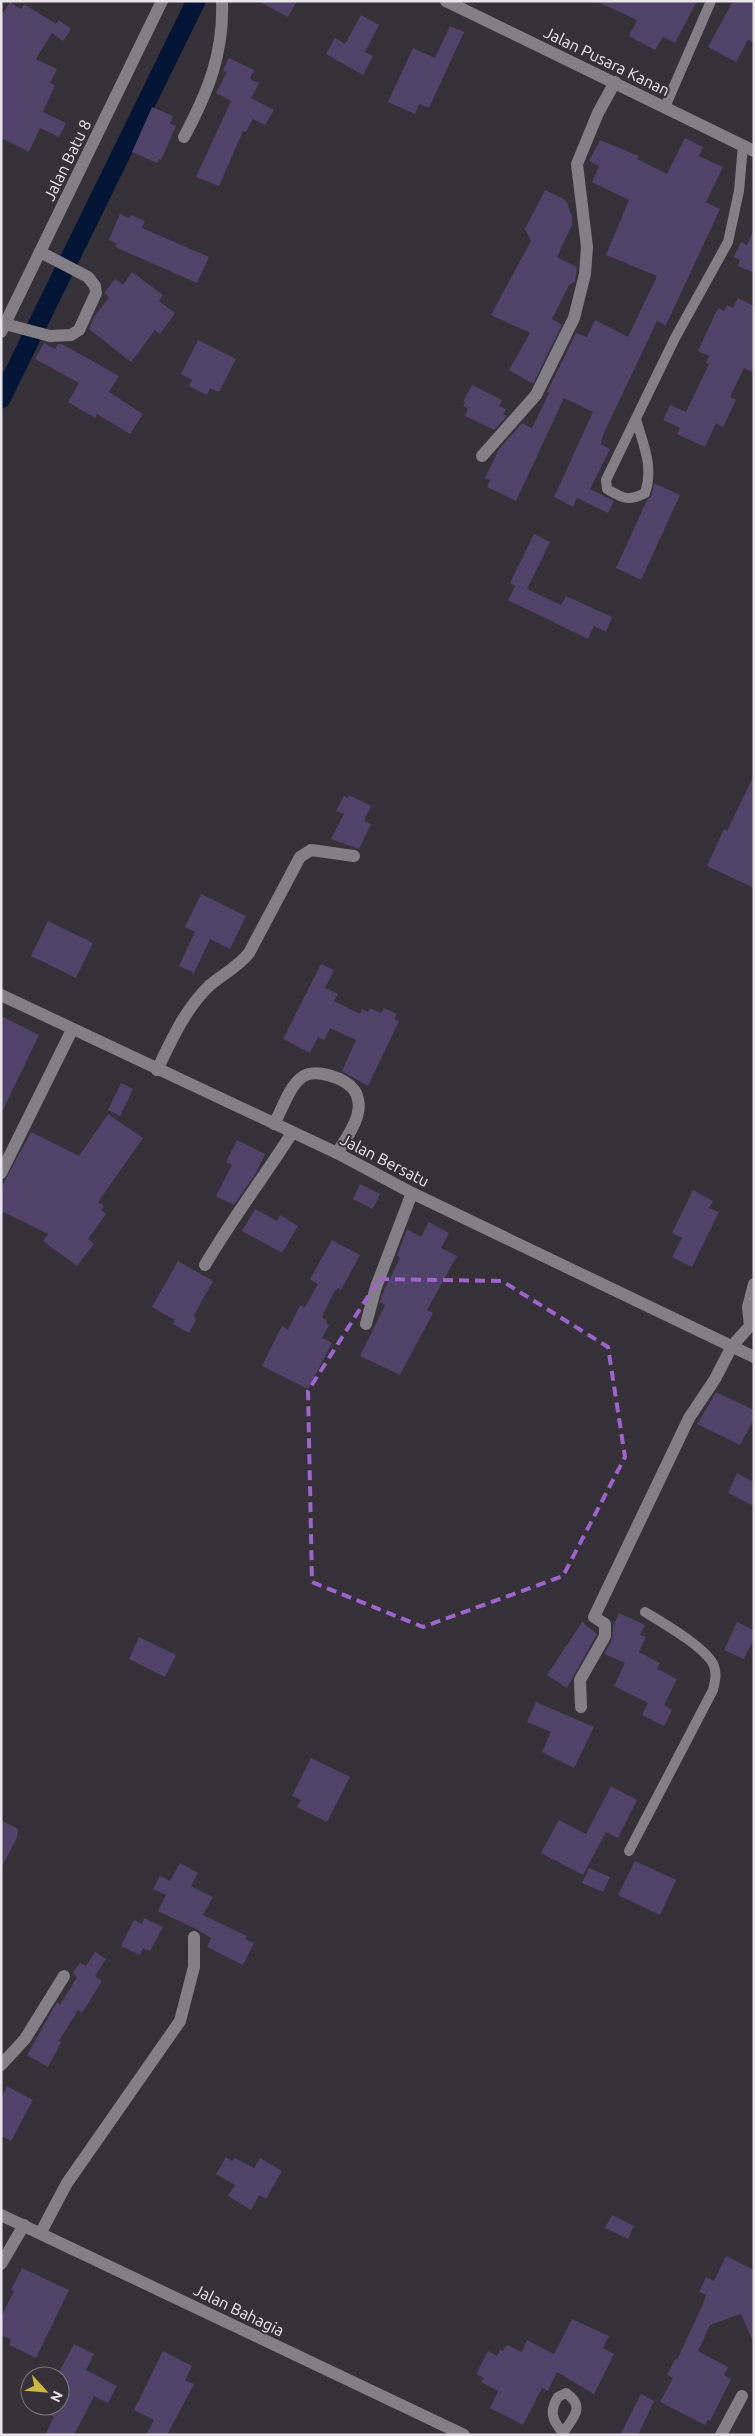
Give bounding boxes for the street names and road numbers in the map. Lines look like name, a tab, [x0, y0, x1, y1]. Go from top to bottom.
street label: Jalan Pusara Kanan	[541, 23, 673, 99]
street label: Jalan Batu 8	[40, 117, 94, 203]
street label: Jalan Bersatu	[338, 1130, 432, 1190]
street label: Jalan Bahagia	[191, 2280, 287, 2340]

